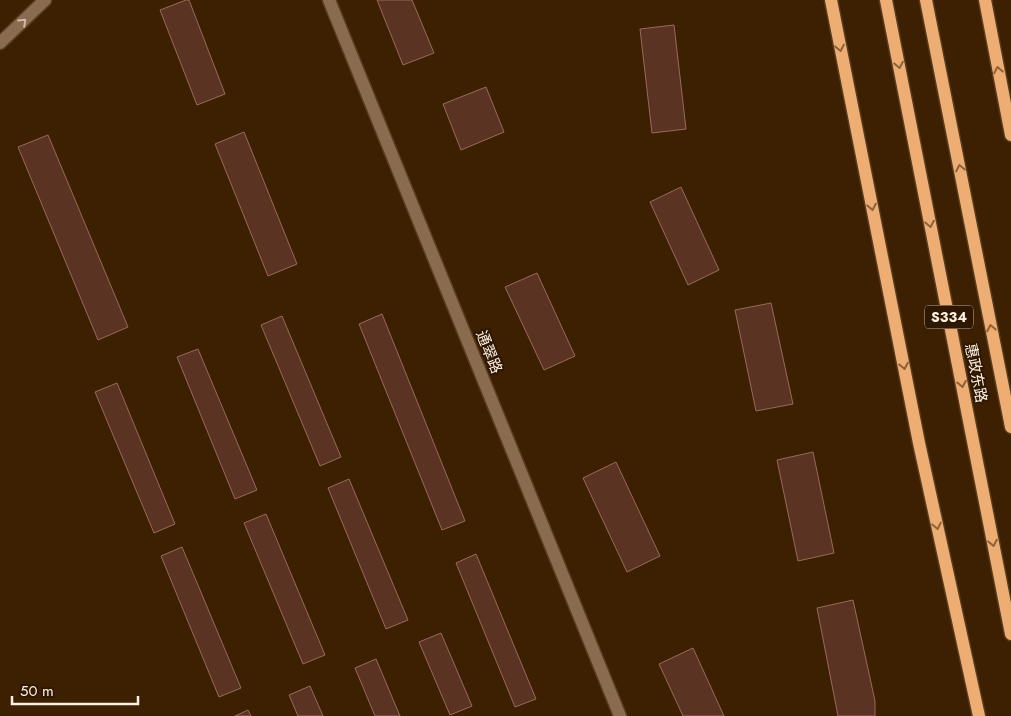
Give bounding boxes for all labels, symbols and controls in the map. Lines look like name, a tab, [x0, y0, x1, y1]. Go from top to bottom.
one-way arrow	[17, 19, 26, 28]
one-way arrow	[835, 43, 845, 52]
one-way arrow	[893, 61, 904, 69]
one-way arrow	[994, 65, 1004, 74]
one-way arrow	[955, 164, 965, 173]
one-way arrow	[866, 203, 877, 212]
one-way arrow	[925, 220, 935, 229]
road number: S334	[925, 306, 973, 328]
one-way arrow	[987, 323, 997, 332]
street label: 通翠路	[470, 327, 508, 377]
street label: 惠政东路	[959, 341, 993, 405]
one-way arrow	[898, 362, 909, 371]
one-way arrow	[956, 379, 966, 388]
one-way arrow	[931, 521, 942, 530]
one-way arrow	[987, 539, 998, 548]
scale bar	[12, 674, 139, 706]
text: 50 m	[20, 680, 54, 702]

